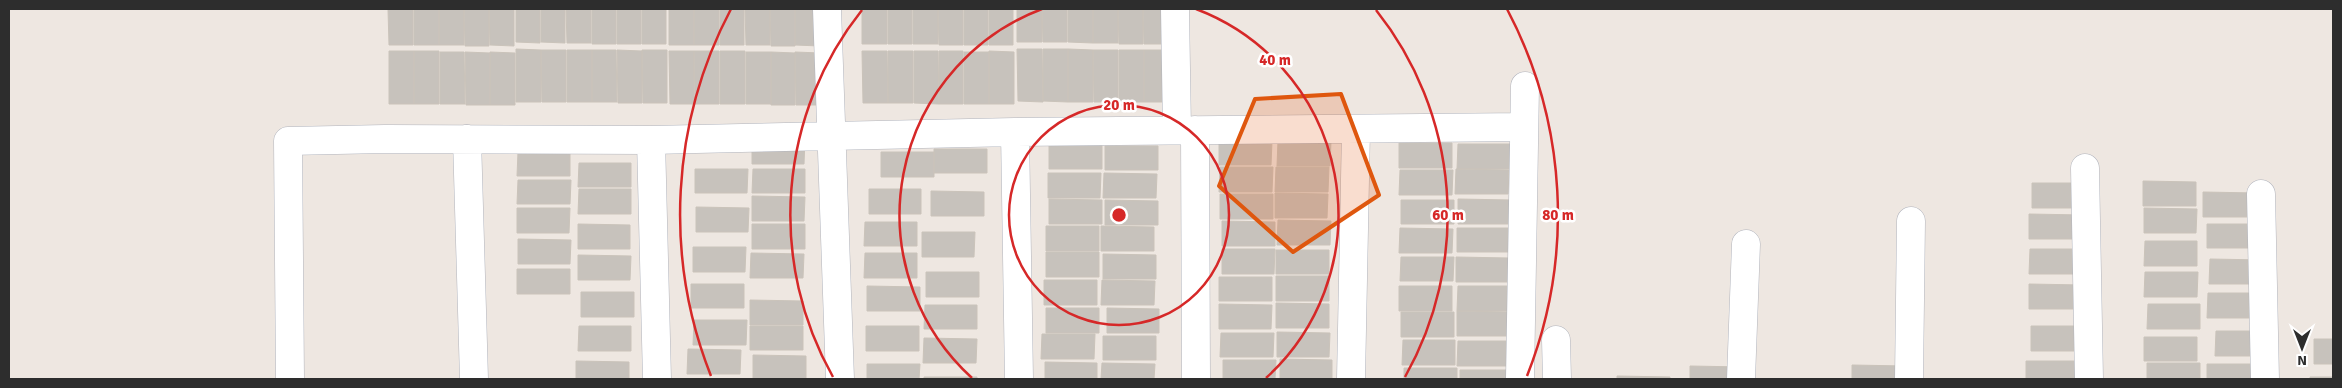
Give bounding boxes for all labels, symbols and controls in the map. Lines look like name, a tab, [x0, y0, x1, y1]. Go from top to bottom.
text: 40 m	[1259, 51, 1291, 69]
text: 20 m	[1103, 96, 1135, 114]
centre of rings	[1110, 206, 1128, 224]
text: 60 m	[1432, 206, 1464, 224]
text: 80 m	[1542, 206, 1574, 224]
north arrow	[2277, 323, 2327, 373]
text: N	[2297, 352, 2307, 369]

